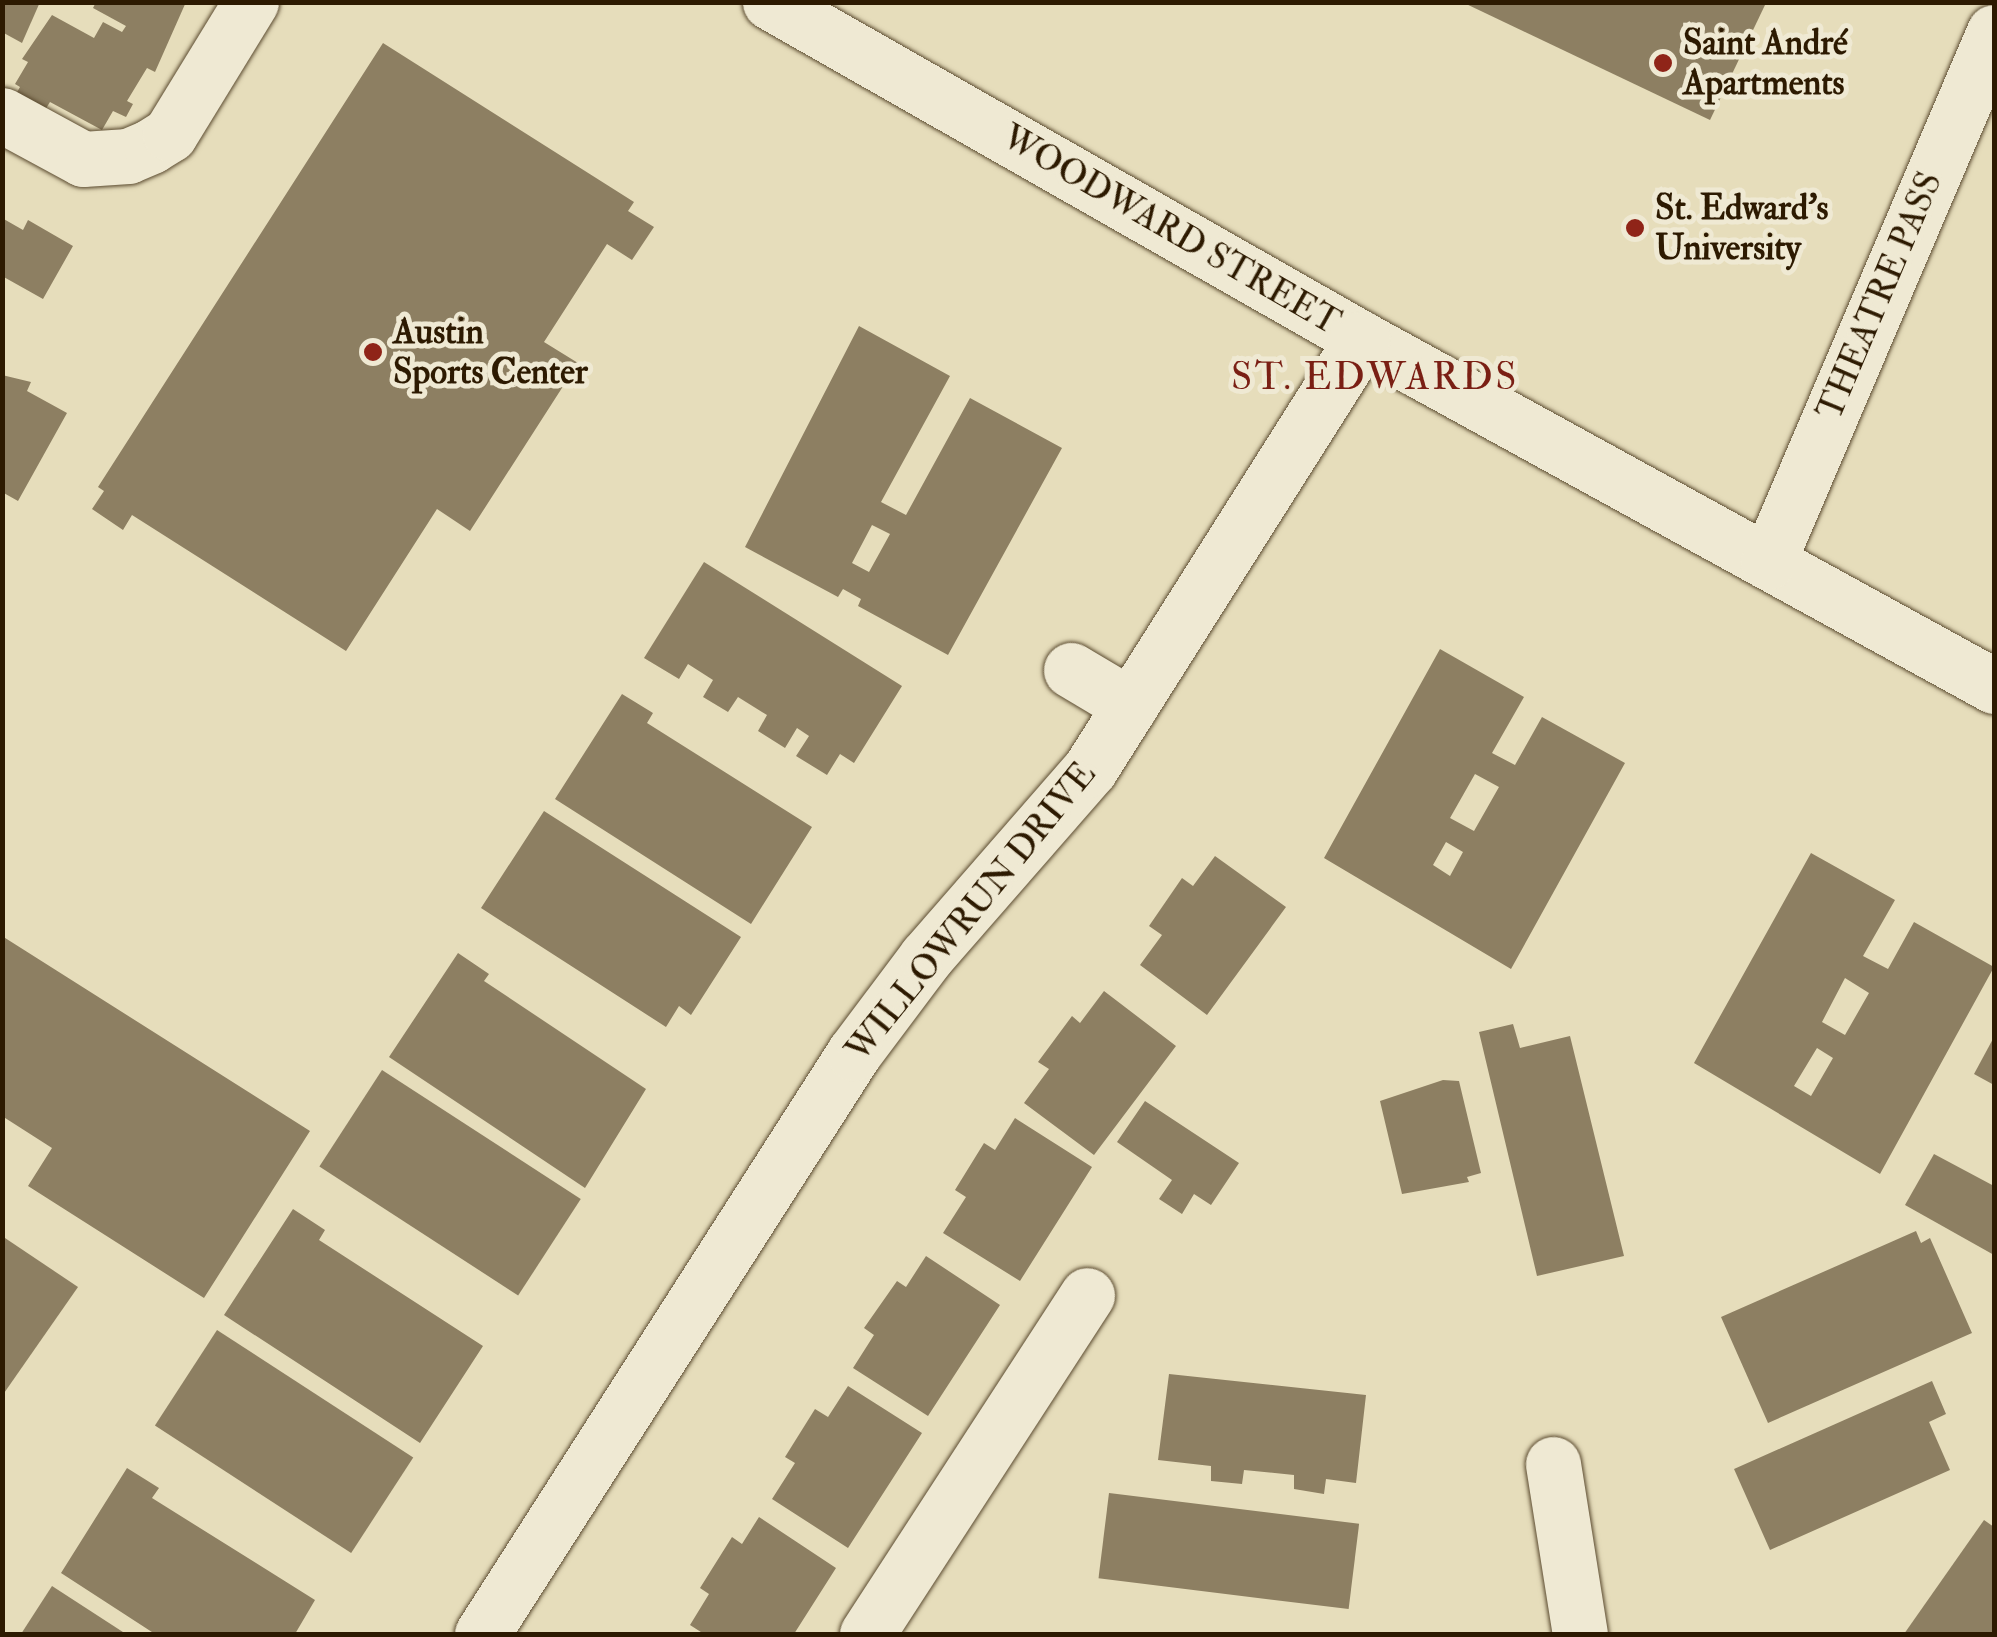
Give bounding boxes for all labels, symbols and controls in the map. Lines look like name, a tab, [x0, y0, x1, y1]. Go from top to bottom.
place label: Saint André Apartments	[1683, 22, 1848, 104]
marker: Saint André Apartments	[1652, 52, 1674, 74]
street label: WOODWARD STREET	[995, 116, 1347, 344]
street label: THEATRE PASS	[1809, 166, 1951, 426]
place label: St. Edward's University	[1655, 187, 1829, 269]
marker: St. Edward's University	[1624, 217, 1646, 239]
place label: Austin Sports Center	[393, 311, 588, 393]
marker: Austin Sports Center	[362, 341, 384, 363]
district label: ST. EDWARDS	[1231, 355, 1519, 401]
street label: WILLOWRUN DRIVE	[837, 754, 1105, 1070]

